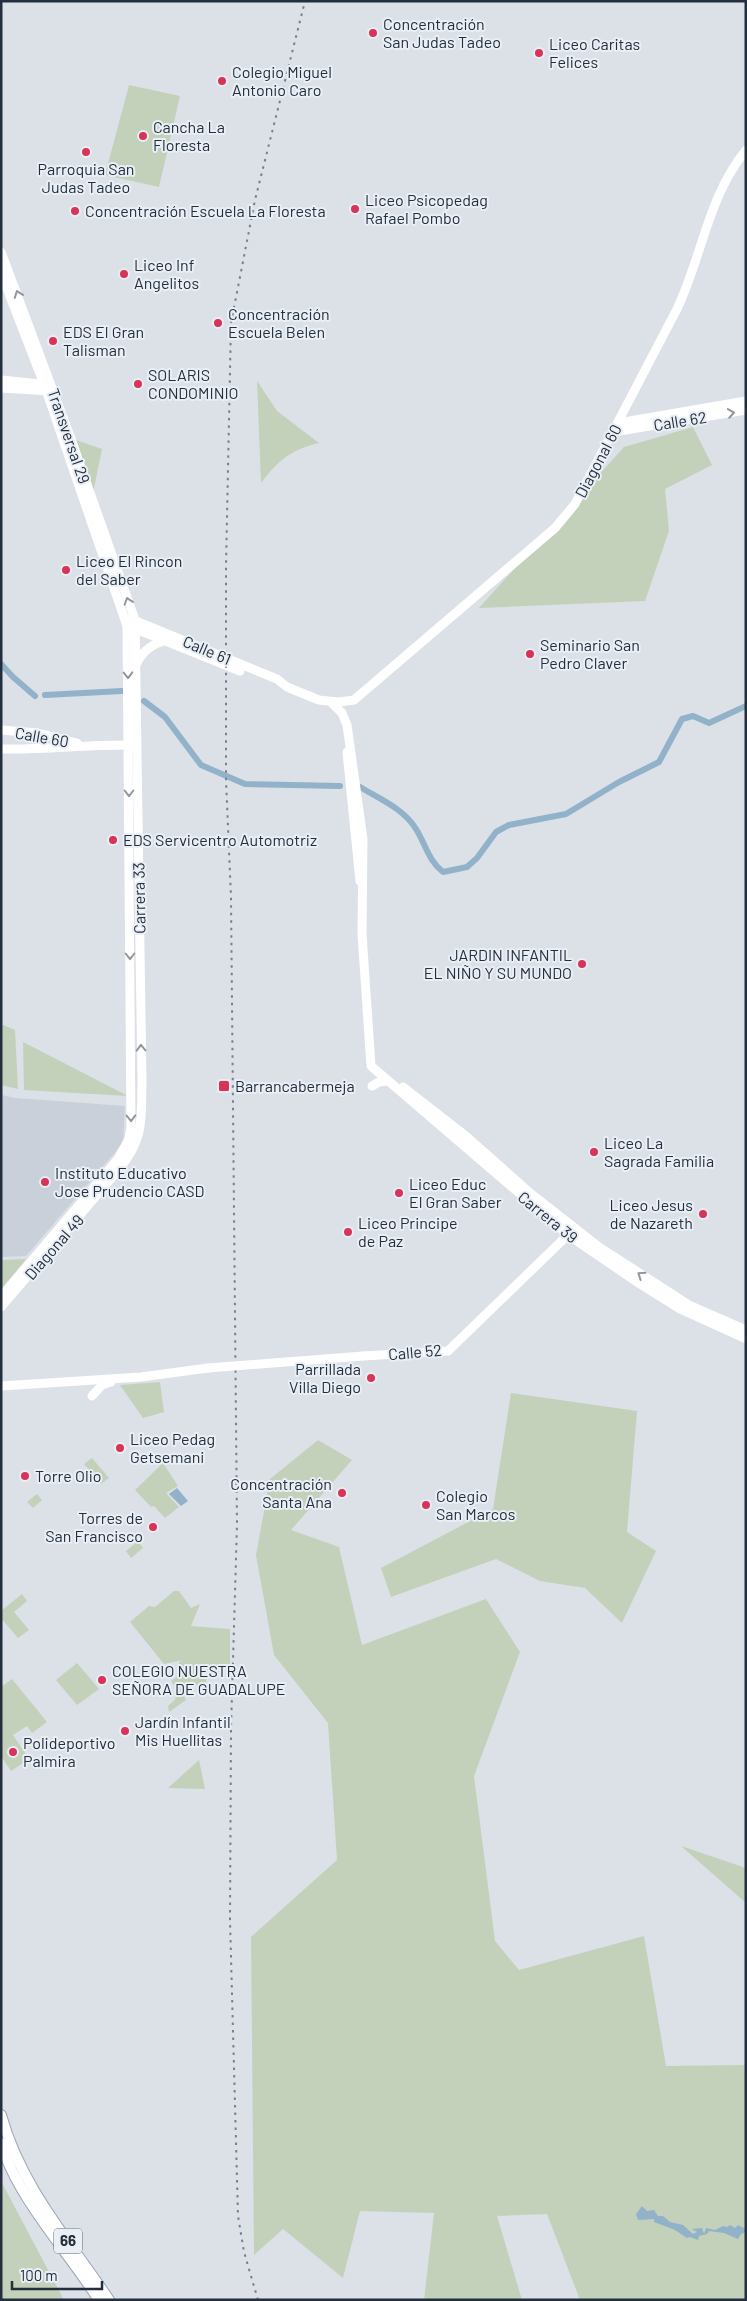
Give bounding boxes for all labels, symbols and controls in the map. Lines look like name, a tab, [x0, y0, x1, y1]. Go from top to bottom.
place label: Concentración San Judas Tadeo	[383, 14, 501, 51]
marker: Concentración San Judas Tadeo	[367, 27, 379, 39]
place label: Liceo Caritas Felices	[549, 34, 640, 71]
marker: Liceo Caritas Felices	[533, 47, 545, 59]
place label: Colegio Miguel Antonio Caro	[232, 62, 332, 99]
marker: Colegio Miguel Antonio Caro	[216, 75, 228, 87]
place label: Cancha La Floresta	[153, 117, 225, 154]
marker: Cancha La Floresta	[137, 130, 149, 142]
marker: Parroquia San Judas Tadeo	[80, 146, 92, 158]
place label: Parroquia San Judas Tadeo	[38, 159, 134, 196]
place label: Liceo Psicopedag Rafael Pombo	[365, 190, 488, 227]
place label: Concentración Escuela La Floresta	[85, 201, 326, 220]
marker: Liceo Psicopedag Rafael Pombo	[349, 203, 361, 215]
marker: Concentración Escuela La Floresta	[69, 205, 81, 217]
place label: Liceo Inf Angelitos	[134, 255, 199, 292]
marker: Liceo Inf Angelitos	[118, 268, 130, 280]
one-way arrow	[14, 290, 24, 299]
place label: Concentración Escuela Belen	[228, 304, 330, 341]
marker: Concentración Escuela Belen	[212, 317, 224, 329]
place label: EDS El Gran Talisman	[63, 322, 144, 359]
marker: EDS El Gran Talisman	[47, 335, 59, 347]
place label: SOLARIS CONDOMINIO	[148, 365, 239, 402]
marker: SOLARIS CONDOMINIO	[132, 378, 144, 390]
street label: Transversal 29	[44, 386, 95, 486]
street label: Calle 62	[652, 407, 708, 434]
one-way arrow	[726, 408, 735, 418]
street label: Diagonal 60	[570, 421, 625, 501]
place label: Liceo El Rincon del Saber	[76, 551, 182, 588]
marker: Liceo El Rincon del Saber	[60, 564, 72, 576]
one-way arrow	[124, 597, 134, 606]
street label: Calle 61	[180, 631, 234, 668]
place label: Seminario San Pedro Claver	[540, 635, 640, 672]
marker: Seminario San Pedro Claver	[524, 648, 536, 660]
one-way arrow	[123, 672, 133, 679]
street label: Calle 60	[14, 722, 70, 751]
one-way arrow	[124, 790, 134, 798]
place label: EDS Servicentro Automotriz	[123, 830, 317, 849]
marker: EDS Servicentro Automotriz	[107, 834, 119, 846]
street label: Carrera 33	[128, 862, 149, 934]
place label: JARDIN INFANTIL EL NIÑO Y SU MUNDO	[424, 945, 572, 982]
one-way arrow	[125, 952, 135, 960]
marker: JARDIN INFANTIL EL NIÑO Y SU MUNDO	[576, 958, 588, 970]
one-way arrow	[136, 1044, 146, 1052]
place label: Barrancabermeja	[235, 1076, 355, 1095]
marker: Barrancabermeja	[217, 1079, 231, 1093]
one-way arrow	[126, 1115, 136, 1123]
place label: Liceo La Sagrada Familia	[604, 1133, 714, 1170]
marker: Liceo La Sagrada Familia	[588, 1146, 600, 1158]
place label: Instituto Educativo Jose Prudencio CASD	[55, 1163, 204, 1200]
place label: Liceo Educ El Gran Saber	[409, 1174, 502, 1211]
marker: Instituto Educativo Jose Prudencio CASD	[39, 1176, 51, 1188]
marker: Liceo Educ El Gran Saber	[393, 1187, 405, 1199]
street label: Carrera 39	[515, 1187, 582, 1247]
place label: Liceo Jesus de Nazareth	[610, 1195, 693, 1232]
marker: Liceo Jesus de Nazareth	[697, 1208, 709, 1220]
street label: Diagonal 49	[20, 1210, 87, 1283]
place label: Liceo Principe de Paz	[358, 1213, 457, 1250]
marker: Liceo Principe de Paz	[342, 1226, 354, 1238]
one-way arrow	[637, 1272, 647, 1281]
street label: Calle 52	[387, 1340, 443, 1363]
place label: Parrillada Villa Diego	[289, 1359, 361, 1396]
marker: Parrillada Villa Diego	[365, 1372, 377, 1384]
place label: Liceo Pedag Getsemani	[130, 1429, 215, 1466]
marker: Liceo Pedag Getsemani	[114, 1442, 126, 1454]
place label: Torre Olio	[35, 1466, 101, 1485]
marker: Torre Olio	[19, 1470, 31, 1482]
place label: Concentración Santa Ana	[230, 1474, 332, 1511]
place label: Colegio San Marcos	[436, 1486, 515, 1523]
marker: Concentración Santa Ana	[336, 1487, 348, 1499]
marker: Colegio San Marcos	[420, 1499, 432, 1511]
place label: Torres de San Francisco	[45, 1508, 143, 1545]
marker: Torres de San Francisco	[147, 1521, 159, 1533]
place label: COLEGIO NUESTRA SEÑORA DE GUADALUPE	[112, 1661, 285, 1698]
marker: COLEGIO NUESTRA SEÑORA DE GUADALUPE	[96, 1674, 108, 1686]
place label: Jardín Infantil Mis Huellitas	[135, 1712, 231, 1749]
marker: Jardín Infantil Mis Huellitas	[119, 1725, 131, 1737]
place label: Polideportivo Palmira	[23, 1733, 115, 1770]
marker: Polideportivo Palmira	[7, 1746, 19, 1758]
road number: 66	[54, 2228, 82, 2254]
scale bar	[12, 2258, 102, 2290]
text: 100 m	[20, 2266, 58, 2284]

